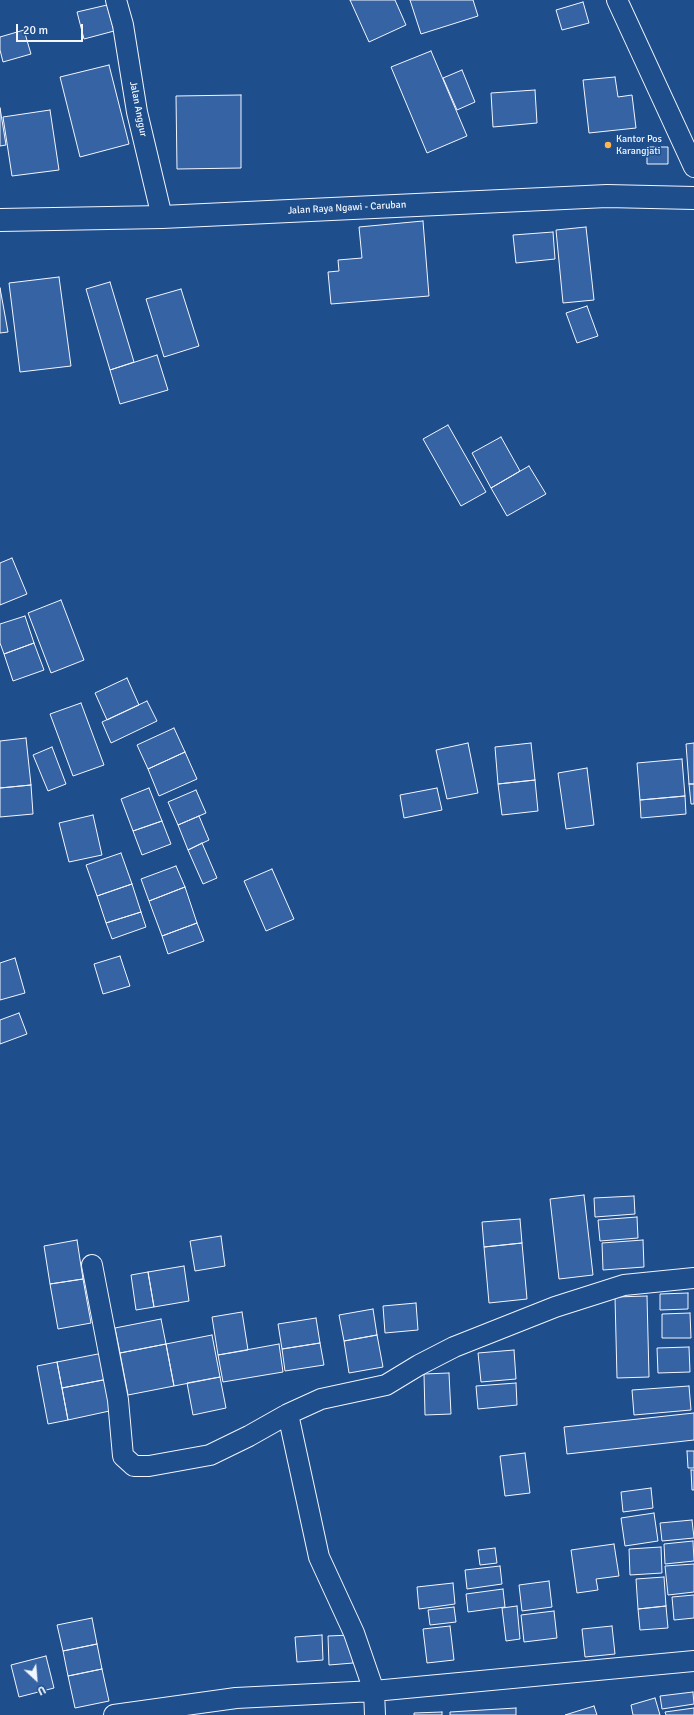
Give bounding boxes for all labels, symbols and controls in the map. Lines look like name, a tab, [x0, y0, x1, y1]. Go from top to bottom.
scale bar	[18, 16, 85, 42]
text: 20 m	[23, 23, 48, 38]
street label: Jalan Anggur	[127, 80, 149, 138]
place label: Kantor Pos Karangjati	[616, 133, 662, 156]
marker: Kantor Pos Karangjati	[603, 140, 613, 150]
street label: Jalan Raya Ngawi - Caruban	[287, 199, 407, 217]
north arrow	[16, 1659, 56, 1699]
text: U	[35, 1683, 48, 1698]

